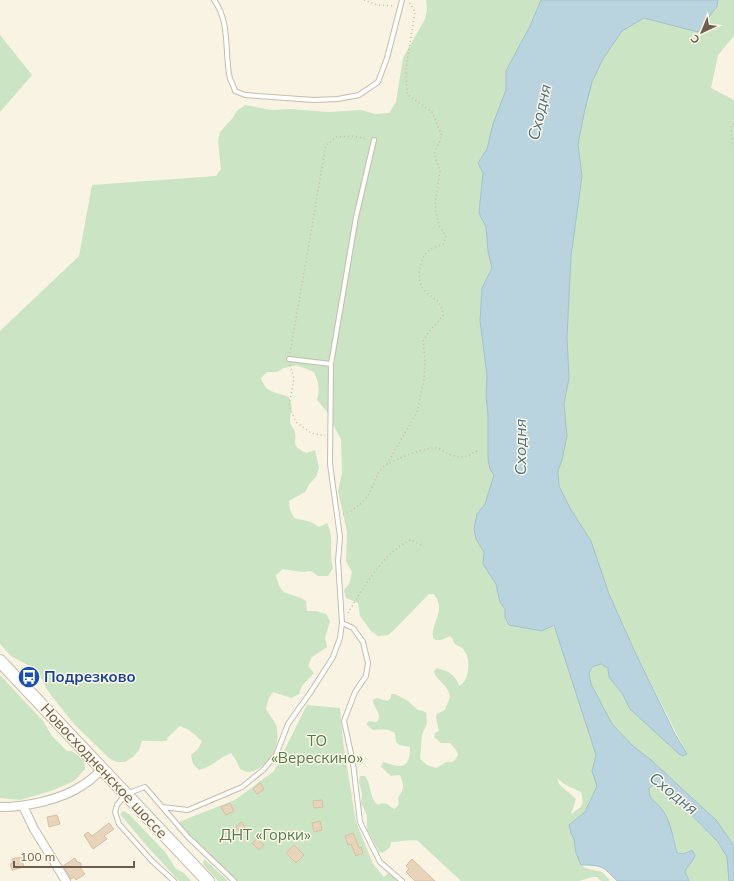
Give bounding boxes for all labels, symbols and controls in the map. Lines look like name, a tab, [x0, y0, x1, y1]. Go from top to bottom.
north arrow	[682, 12, 722, 52]
text: С	[687, 31, 703, 47]
water label: Сходня	[523, 82, 555, 142]
water label: Сходня	[510, 418, 530, 475]
bus stop icon: Подрезково	[16, 664, 42, 690]
place label: Подрезково	[44, 667, 135, 686]
street label: Новосходненское шоссе	[37, 699, 172, 842]
park label: ТО «Верескино»	[271, 731, 363, 767]
water label: Сходня	[646, 767, 702, 819]
park label: ДНТ «Горки»	[219, 825, 311, 844]
scale bar	[14, 843, 134, 869]
text: 100 m	[20, 849, 55, 864]

